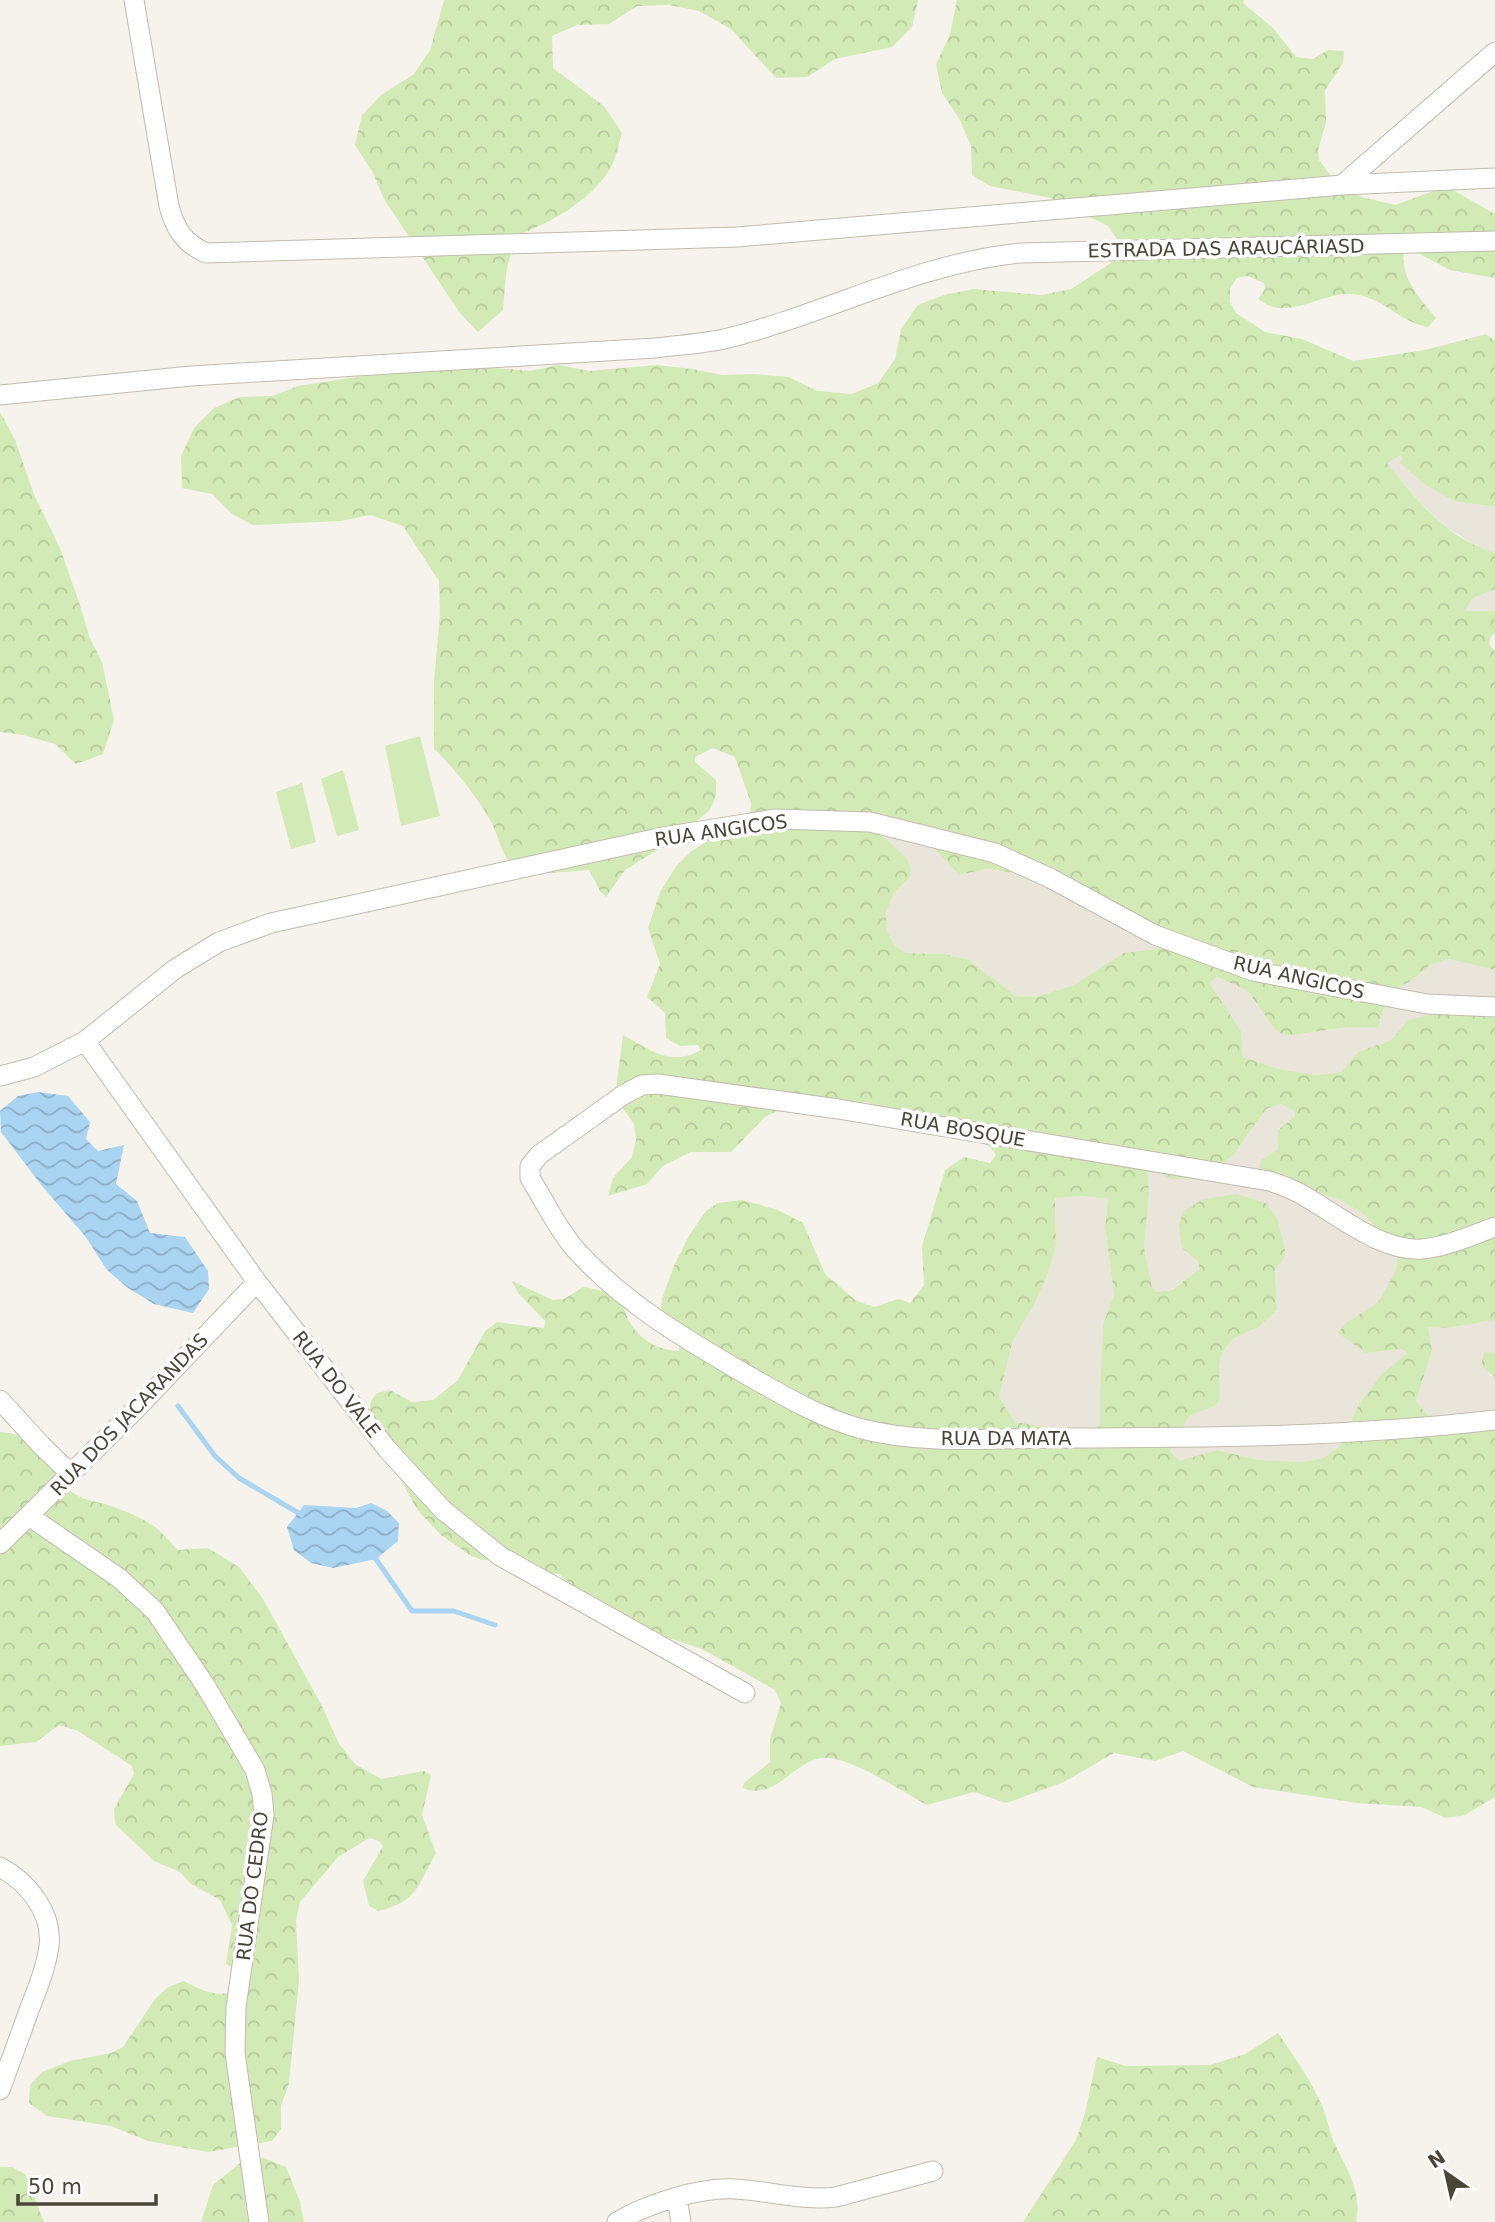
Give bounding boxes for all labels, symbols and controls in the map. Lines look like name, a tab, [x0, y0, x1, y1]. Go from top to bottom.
street label: ESTRADA DAS ARAUCÁRIASD	[1087, 235, 1365, 261]
street label: RUA ANGICOS	[653, 810, 789, 850]
street label: RUA ANGICOS	[1231, 951, 1367, 1003]
street label: RUA BOSQUE	[899, 1107, 1027, 1151]
street label: RUA DO VALE	[289, 1326, 385, 1442]
street label: RUA DOS JACARANDAS	[46, 1328, 212, 1500]
street label: RUA DA MATA	[941, 1427, 1071, 1449]
street label: RUA DO CEDRO	[232, 1810, 272, 1962]
north arrow	[1411, 2138, 1481, 2208]
text: N	[1424, 2145, 1449, 2172]
scale bar	[18, 2162, 156, 2206]
text: 50 m	[28, 2175, 82, 2199]

